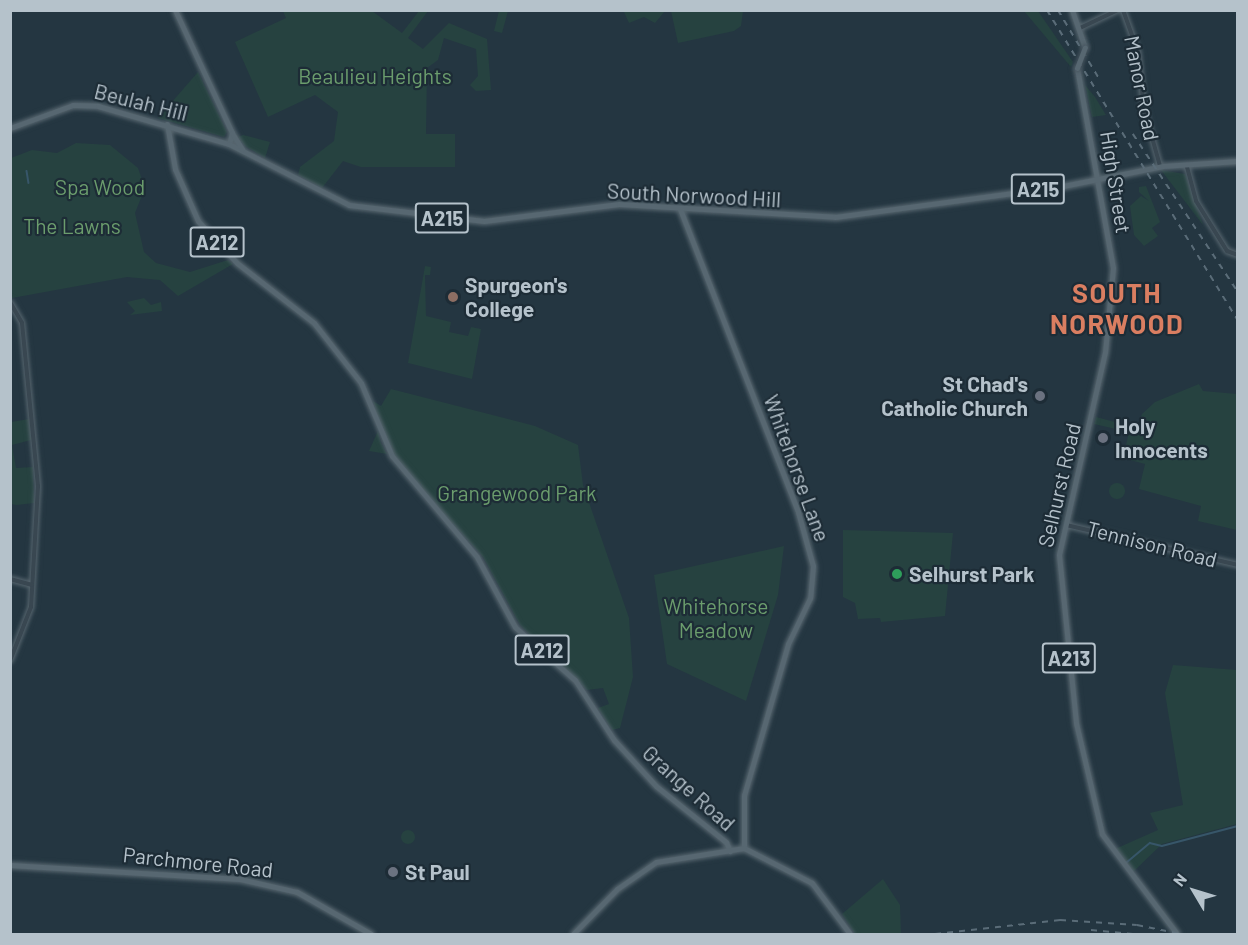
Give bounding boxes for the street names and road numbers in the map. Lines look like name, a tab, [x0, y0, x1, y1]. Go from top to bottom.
street label: Manor Road	[1119, 33, 1165, 143]
street label: Beulah Hill	[92, 78, 190, 126]
street label: High Street	[1095, 129, 1137, 235]
road number: A215	[1010, 172, 1066, 206]
street label: South Norwood Hill	[606, 178, 782, 212]
road number: A215	[414, 201, 470, 235]
road number: A212	[188, 225, 246, 259]
street label: Whitehorse Lane	[759, 391, 835, 545]
street label: Selhurst Road	[1032, 420, 1086, 550]
street label: Tennison Road	[1084, 516, 1220, 572]
road number: A212	[514, 633, 570, 667]
road number: A213	[1040, 641, 1098, 675]
street label: Grange Road	[638, 740, 740, 836]
street label: Parchmore Road	[122, 842, 274, 882]

